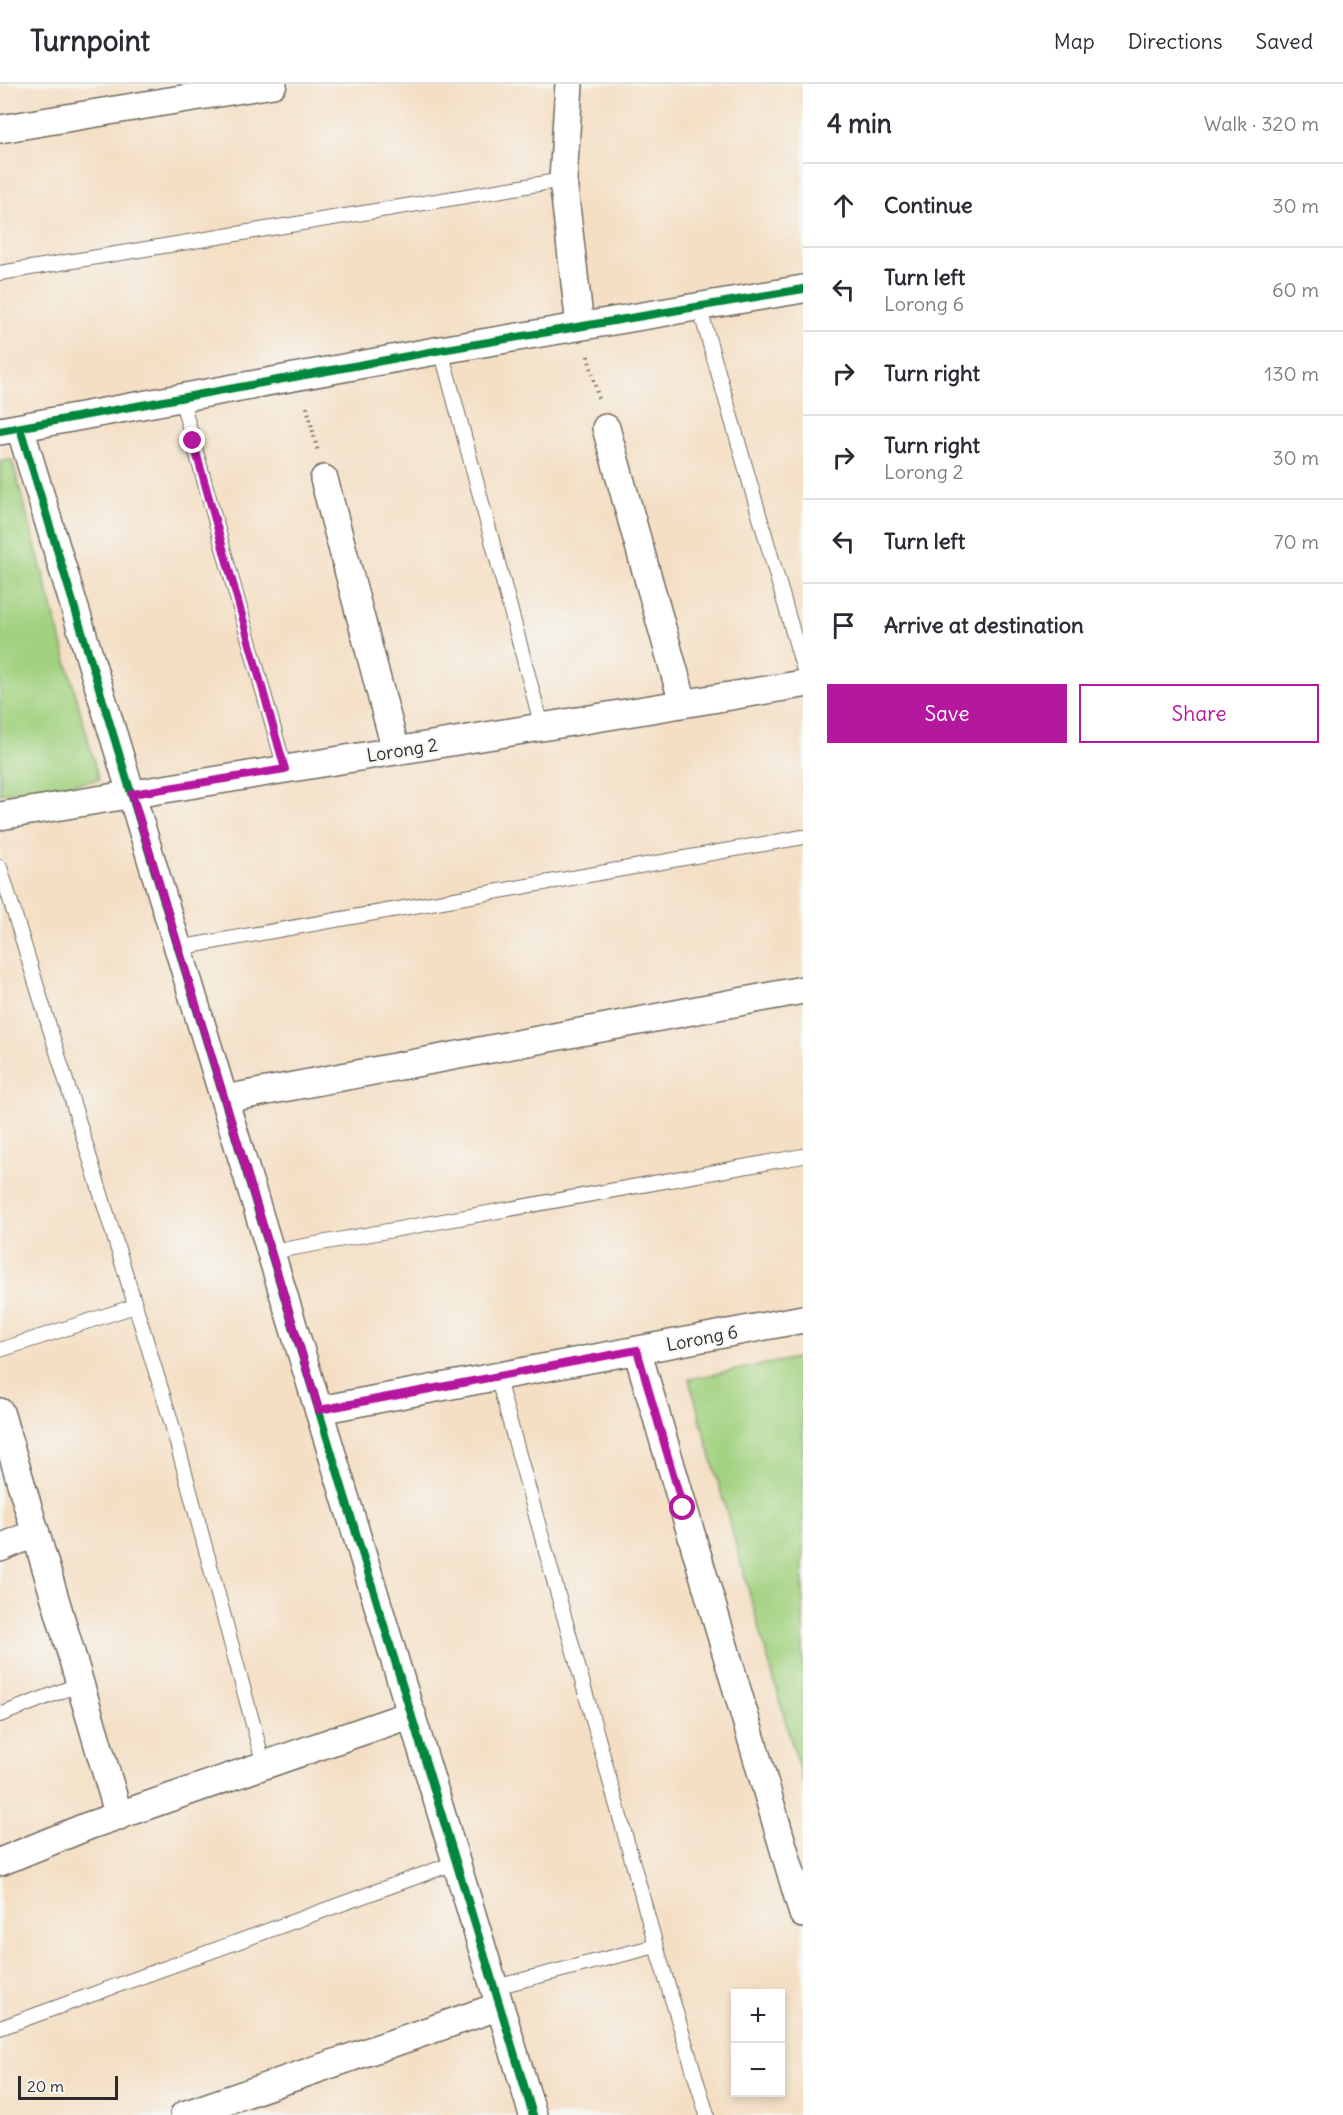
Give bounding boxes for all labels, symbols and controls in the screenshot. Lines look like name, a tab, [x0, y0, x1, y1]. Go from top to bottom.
text: Turnpoint	[30, 23, 150, 59]
text: Map	[1054, 28, 1095, 55]
text: Directions	[1128, 28, 1222, 55]
text: Saved	[1255, 28, 1313, 55]
text: 4 min	[827, 107, 892, 140]
text: Walk · 320 m	[1204, 111, 1319, 136]
icon: ahead	[827, 189, 860, 222]
text: Continue	[884, 191, 973, 219]
text: 30 m	[1272, 193, 1319, 218]
text: Turn left	[884, 263, 965, 291]
icon: left	[827, 273, 860, 306]
text: 60 m	[1272, 277, 1319, 302]
text: Lorong 6	[884, 291, 964, 316]
icon: right	[827, 357, 860, 390]
text: Turn right	[884, 359, 980, 387]
text: 130 m	[1264, 361, 1319, 386]
route end	[179, 427, 205, 453]
text: Turn right	[884, 431, 980, 459]
icon: right	[827, 441, 860, 474]
text: 30 m	[1272, 445, 1319, 470]
text: Lorong 2	[884, 459, 964, 484]
icon: left	[827, 525, 860, 558]
text: Turn left	[884, 527, 965, 555]
text: 70 m	[1274, 529, 1319, 554]
icon: arrive	[827, 609, 860, 642]
text: Arrive at destination	[884, 611, 1084, 639]
button: Save	[827, 684, 1067, 743]
button: Share	[1079, 684, 1319, 743]
street label: Lorong 2	[365, 733, 439, 767]
street label: Lorong 6	[664, 1320, 740, 1356]
route start	[669, 1494, 695, 1520]
map controls	[731, 1989, 785, 2097]
button: +	[731, 1989, 785, 2043]
button: −	[731, 2043, 785, 2097]
scale bar	[18, 2073, 118, 2100]
text: 20 m	[27, 2076, 64, 2096]

